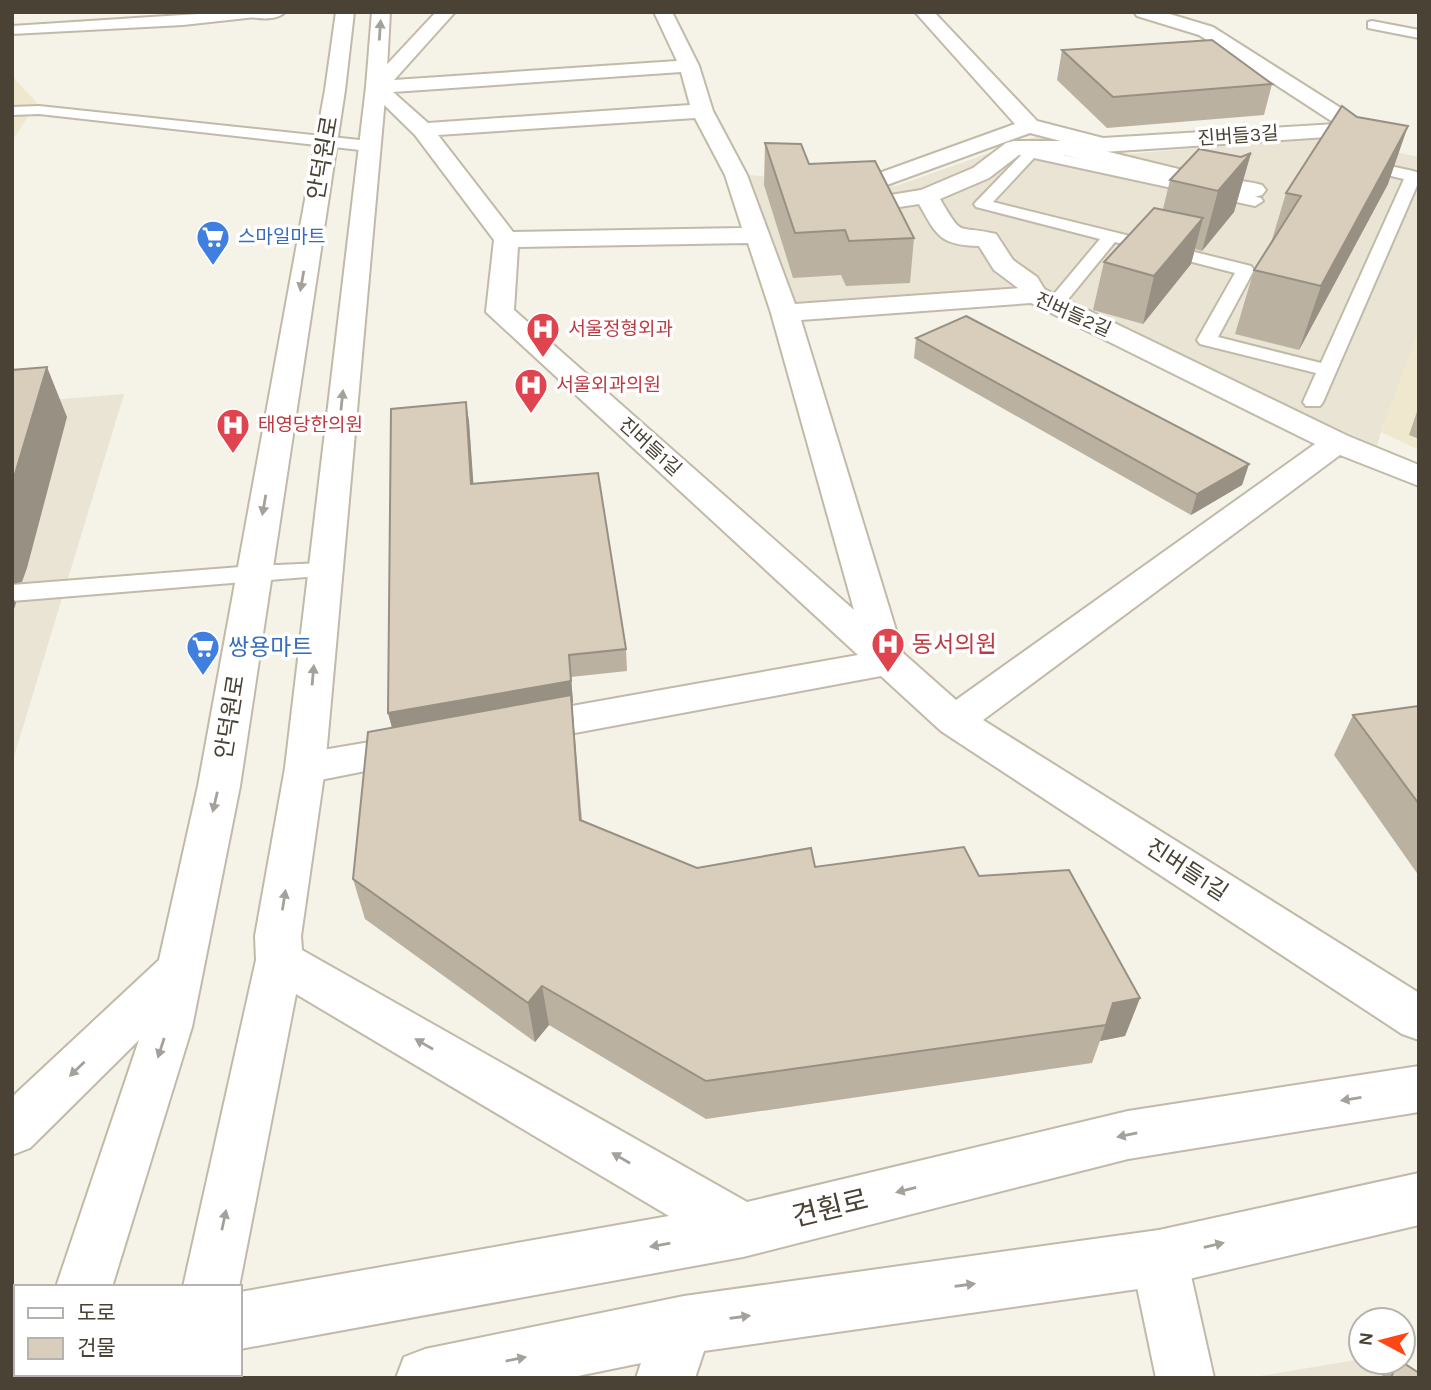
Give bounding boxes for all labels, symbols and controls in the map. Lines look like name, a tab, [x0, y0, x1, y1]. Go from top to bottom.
one-way arrow	[375, 19, 386, 41]
street label: 안덕원로	[302, 114, 344, 202]
street label: 진버들3길	[1197, 122, 1279, 150]
supermarket icon: 스마일마트	[194, 218, 232, 267]
place label: 스마일마트	[238, 226, 325, 248]
one-way arrow	[296, 270, 307, 292]
street label: 진버들2길	[1032, 288, 1114, 342]
hospital icon: 서울정형외과	[524, 310, 562, 359]
place label: 서울정형외과	[568, 318, 673, 340]
hospital icon: 서울외과의원	[512, 366, 550, 415]
place label: 서울외과의원	[556, 374, 661, 396]
one-way arrow	[336, 389, 347, 411]
hospital icon: 태영당한의원	[214, 406, 252, 455]
street label: 진버들1길	[614, 413, 686, 481]
place label: 태영당한의원	[258, 414, 363, 436]
one-way arrow	[258, 495, 269, 517]
hospital icon: 동서의원	[869, 625, 907, 674]
supermarket icon: 쌍용마트	[184, 628, 222, 677]
place label: 동서의원	[912, 631, 997, 658]
place label: 쌍용마트	[228, 634, 313, 661]
one-way arrow	[308, 664, 319, 686]
street label: 안덕원로	[210, 673, 250, 761]
one-way arrow	[210, 791, 221, 813]
street label: 진버들1길	[1141, 834, 1233, 906]
one-way arrow	[279, 889, 290, 911]
one-way arrow	[155, 1038, 166, 1059]
one-way arrow	[414, 1038, 433, 1050]
one-way arrow	[68, 1061, 85, 1078]
one-way arrow	[1340, 1094, 1362, 1105]
one-way arrow	[1116, 1130, 1138, 1141]
one-way arrow	[611, 1152, 630, 1164]
street label: 견훤로	[789, 1183, 871, 1233]
one-way arrow	[895, 1185, 917, 1196]
one-way arrow	[219, 1209, 230, 1231]
one-way arrow	[649, 1240, 671, 1251]
one-way arrow	[1203, 1240, 1225, 1251]
one-way arrow	[954, 1279, 976, 1290]
legend	[14, 1285, 242, 1376]
text: 도로	[77, 1301, 116, 1325]
north arrow	[1347, 1306, 1417, 1376]
one-way arrow	[729, 1312, 751, 1323]
text: N	[1354, 1331, 1378, 1347]
text: 건물	[77, 1336, 116, 1360]
one-way arrow	[505, 1354, 527, 1365]

